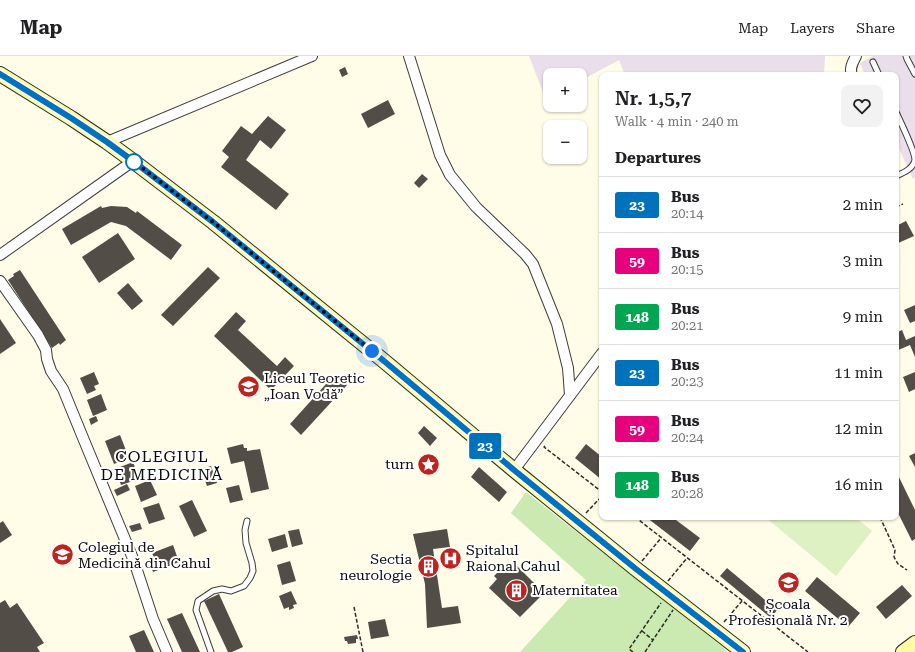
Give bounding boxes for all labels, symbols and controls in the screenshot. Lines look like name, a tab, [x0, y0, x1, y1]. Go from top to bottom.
text: Map	[20, 16, 62, 39]
text: Map	[738, 20, 768, 36]
text: Layers	[790, 20, 834, 36]
text: Share	[856, 20, 895, 36]
map controls	[543, 68, 587, 164]
button: +	[543, 68, 587, 112]
button: heart	[841, 85, 883, 127]
text: Nr. 1,5,7	[615, 87, 691, 110]
text: Walk · 4 min · 240 m	[615, 114, 739, 129]
button: −	[543, 120, 587, 164]
text: Departures	[615, 149, 701, 167]
unlabelled marker	[125, 153, 143, 171]
text: Bus	[671, 188, 699, 206]
text: 2 min	[843, 196, 883, 214]
text: 23	[629, 197, 645, 213]
text: 20:14	[671, 206, 703, 221]
text: Bus	[671, 244, 699, 262]
text: 3 min	[843, 252, 883, 270]
text: 59	[629, 253, 645, 269]
text: 20:15	[671, 262, 703, 277]
text: Bus	[671, 300, 699, 318]
text: 9 min	[843, 308, 883, 326]
text: 148	[625, 309, 649, 325]
text: 20:21	[671, 318, 703, 333]
your location	[362, 341, 382, 361]
text: Bus	[671, 356, 699, 374]
text: 11 min	[834, 364, 883, 382]
text: 23	[629, 365, 645, 381]
place label: Liceul Teoretic „Ioan Vodă”	[264, 370, 365, 402]
school or university icon: Liceul Teoretic „Ioan Vodă”	[236, 373, 262, 399]
text: 20:23	[671, 374, 703, 389]
text: Bus	[671, 412, 699, 430]
text: 12 min	[834, 420, 883, 438]
text: 59	[629, 421, 645, 437]
text: 20:24	[671, 430, 703, 445]
line badge: 23	[467, 433, 503, 459]
text: 23	[477, 438, 493, 454]
district label: COLEGIUL DE MEDICINĂ	[101, 447, 223, 484]
place icon: turn	[416, 451, 442, 477]
place label: turn	[385, 456, 414, 472]
text: Bus	[671, 468, 699, 486]
text: 16 min	[834, 476, 883, 494]
text: 148	[625, 477, 649, 493]
text: 20:28	[671, 486, 703, 501]
place label: Colegiul de Medicină din Cahul	[78, 539, 211, 571]
school or university icon: Colegiul de Medicină din Cahul	[49, 542, 75, 568]
place label: Spitalul Raional Cahul	[466, 542, 561, 574]
hospital icon: Spitalul Raional Cahul	[438, 545, 464, 571]
place label: Sectia neurologie	[339, 551, 412, 583]
building icon: Sectia neurologie	[415, 554, 441, 580]
school or university icon: Școala Profesională Nr. 2	[775, 569, 801, 595]
building icon: Maternitatea	[504, 577, 530, 603]
place label: Maternitatea	[532, 582, 618, 598]
place label: Școala Profesională Nr. 2	[728, 596, 848, 628]

